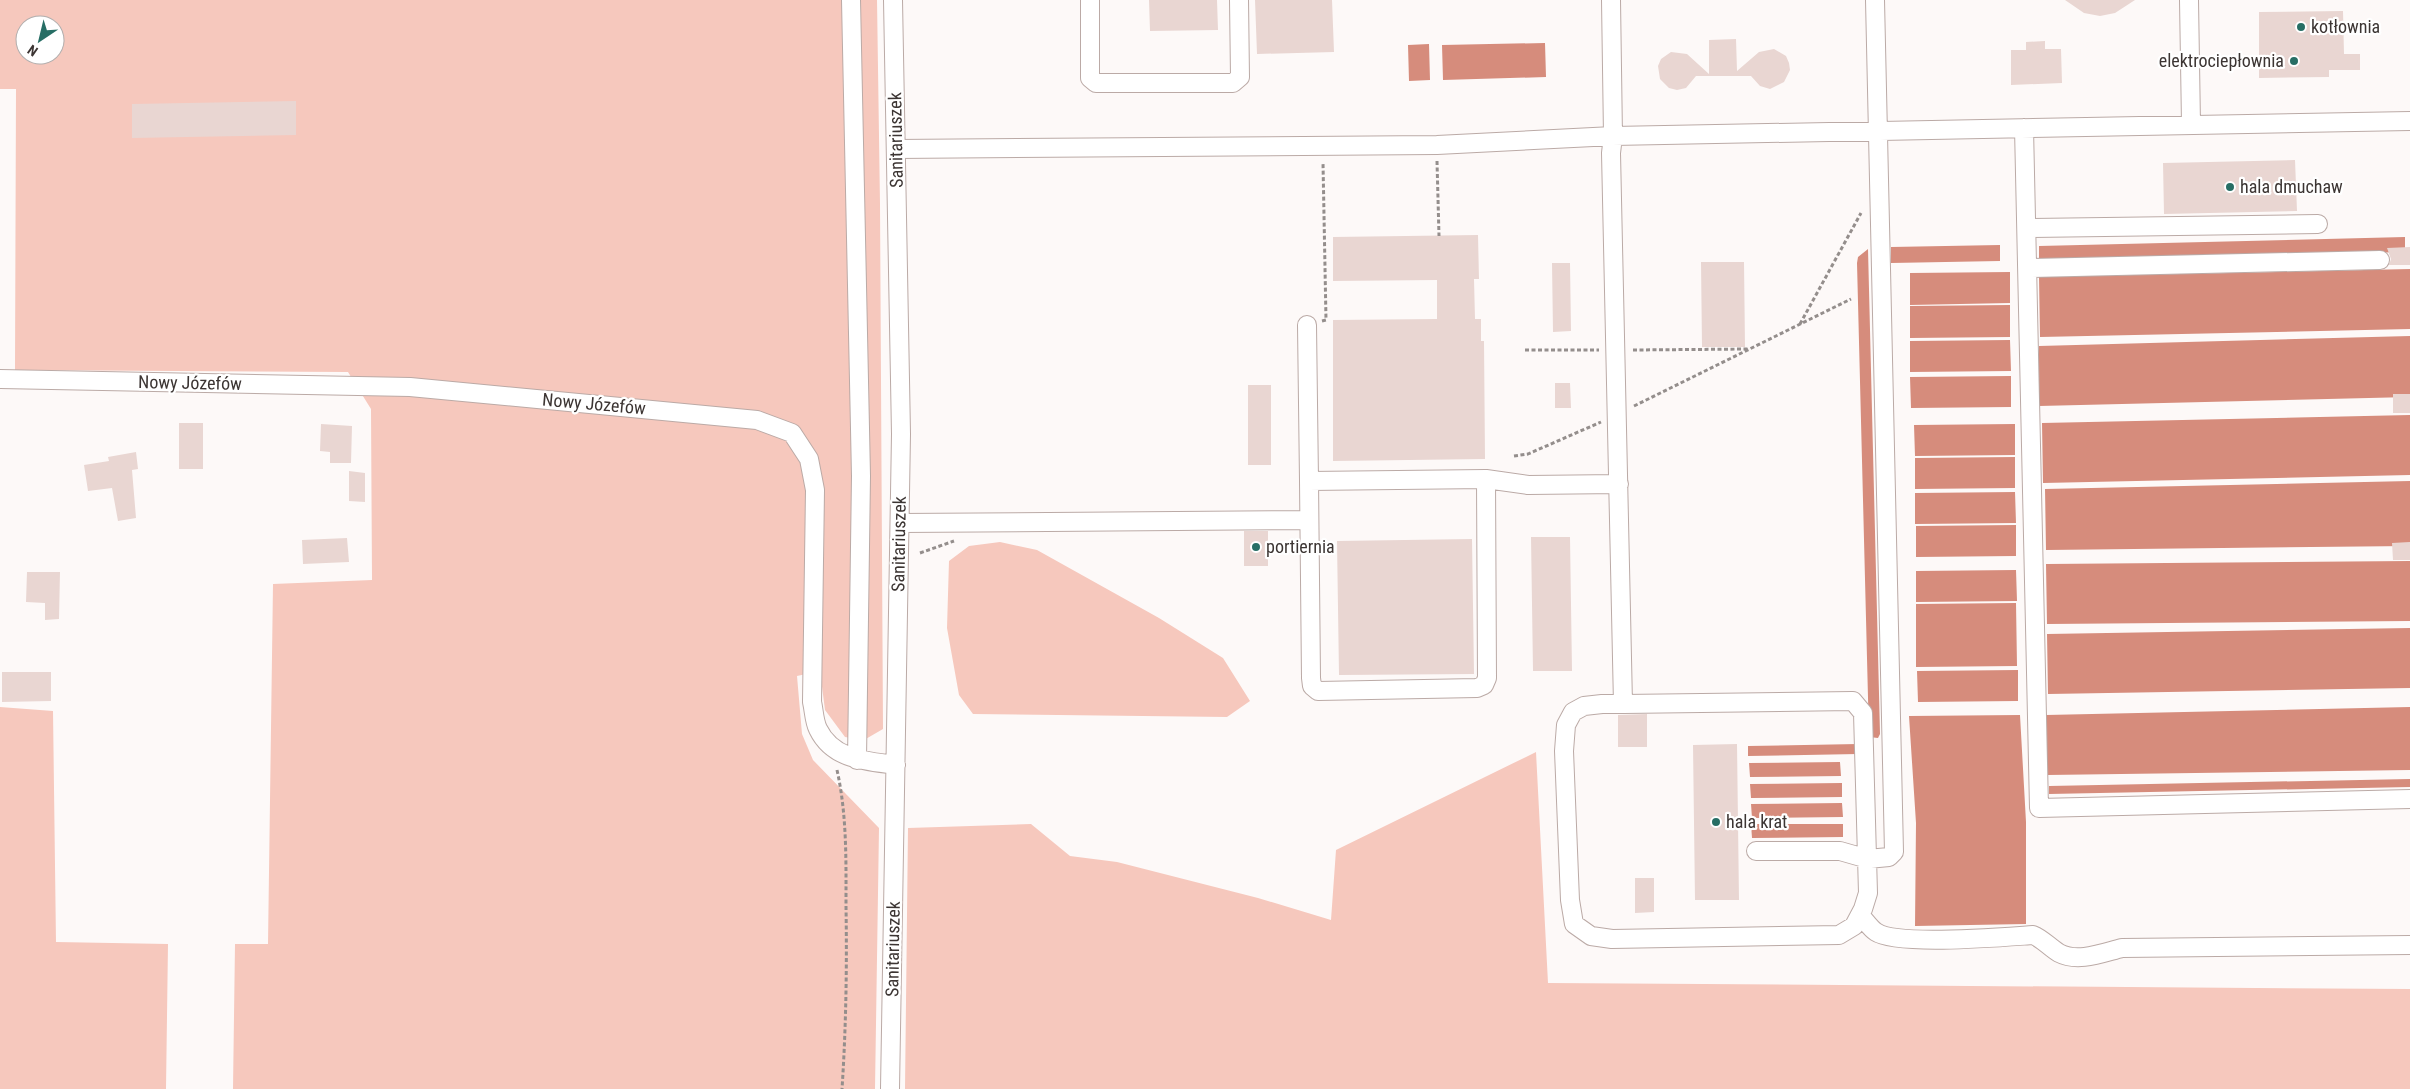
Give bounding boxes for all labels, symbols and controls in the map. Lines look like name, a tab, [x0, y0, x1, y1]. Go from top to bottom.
north arrow	[15, 15, 65, 65]
place label: kotłownia	[2311, 16, 2380, 37]
marker: kotłownia	[2295, 21, 2307, 33]
text: N	[24, 42, 41, 60]
place label: elektrociepłownia	[2159, 50, 2284, 71]
marker: elektrociepłownia	[2288, 55, 2300, 67]
street label: Sanitariuszek	[884, 92, 907, 188]
place label: hala dmuchaw	[2240, 176, 2343, 197]
marker: hala dmuchaw	[2224, 181, 2236, 193]
street label: Nowy Józefów	[138, 371, 242, 394]
street label: Nowy Józefów	[541, 389, 647, 419]
street label: Sanitariuszek	[887, 496, 910, 592]
place label: portiernia	[1266, 536, 1335, 557]
marker: portiernia	[1250, 541, 1262, 553]
place label: hala krat	[1726, 811, 1787, 832]
marker: hala krat	[1710, 816, 1722, 828]
street label: Sanitariuszek	[881, 901, 904, 997]

